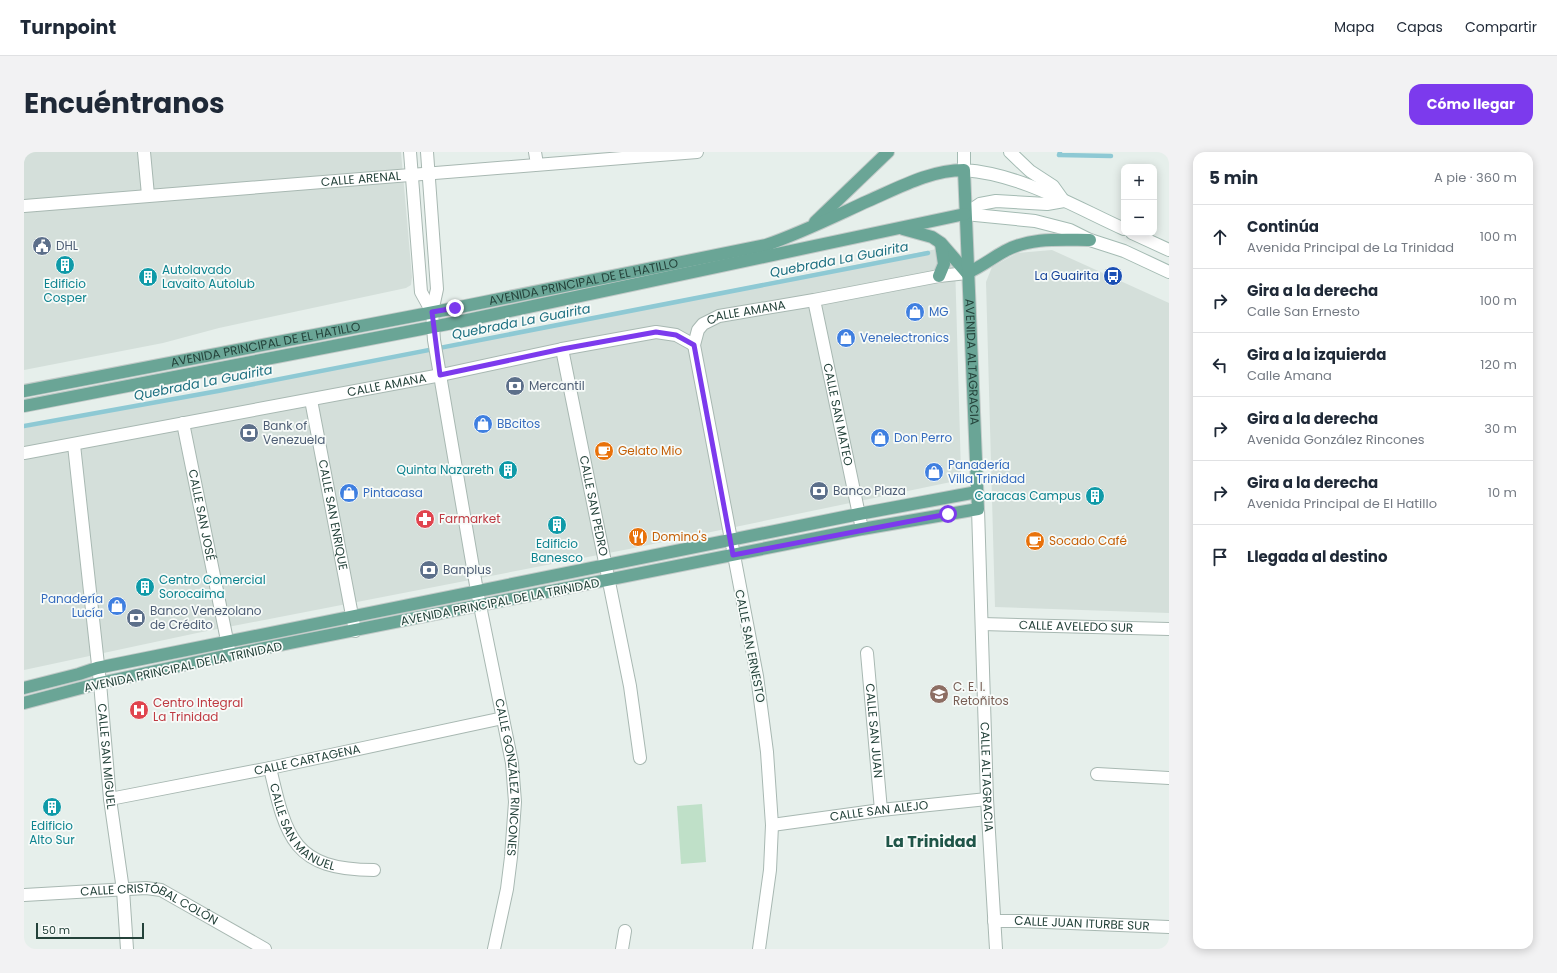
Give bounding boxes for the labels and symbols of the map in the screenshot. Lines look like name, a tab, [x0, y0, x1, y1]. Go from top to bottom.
street label: CALLE ARENAL	[320, 167, 402, 190]
public building icon: DHL	[31, 235, 53, 257]
place label: DHL	[56, 237, 78, 254]
water label: Quebrada La Guairita	[768, 237, 910, 282]
building icon: Edificio Cosper	[54, 254, 76, 276]
street label: AVENIDA PRINCIPAL DE EL HATILLO	[487, 254, 680, 309]
place label: Autolavado Lavaito Autolub	[162, 261, 255, 292]
bus stop icon: La Guairita	[1102, 265, 1124, 287]
building icon: Autolavado Lavaito Autolub	[137, 266, 159, 288]
place label: La Guairita	[1035, 267, 1099, 284]
place label: Edificio Cosper	[43, 275, 87, 306]
street label: CALLE AMANA	[703, 296, 787, 329]
street label: AVENIDA ALTAGRACIA	[961, 298, 984, 425]
route end	[446, 299, 464, 317]
water label: Quebrada La Guairita	[450, 299, 592, 344]
shop icon: MG	[904, 301, 926, 323]
place label: MG	[929, 303, 949, 320]
street label: AVENIDA PRINCIPAL DE EL HATILLO	[169, 317, 362, 371]
shop icon: Venelectronics	[835, 327, 857, 349]
place label: Venelectronics	[860, 329, 949, 346]
water label: Quebrada La Guairita	[132, 360, 274, 405]
street label: CALLE SAN MATEO	[819, 362, 858, 467]
street label: CALLE AMANA	[346, 369, 428, 400]
bank icon: Mercantil	[504, 375, 526, 397]
place label: Mercantil	[529, 377, 585, 394]
shop icon: BBcitos	[472, 413, 494, 435]
place label: BBcitos	[497, 415, 540, 432]
place label: Bank of Venezuela	[263, 417, 325, 448]
bank icon: Bank of Venezuela	[238, 422, 260, 444]
shop icon: Don Perro	[869, 427, 891, 449]
place label: Don Perro	[894, 429, 952, 446]
cafe icon: Gelato Mio	[593, 440, 615, 462]
place label: Gelato Mio	[618, 442, 682, 459]
street label: CALLE SAN PEDRO	[576, 454, 613, 558]
place label: Panadería Villa Trinidad	[948, 456, 1025, 487]
street label: CALLE SAN ENRIQUE	[315, 458, 352, 572]
building icon: Quinta Nazareth	[497, 459, 519, 481]
place label: Quinta Nazareth	[396, 461, 494, 478]
shop icon: Panadería Villa Trinidad	[923, 461, 945, 483]
street label: CALLE SAN JOSÉ	[185, 468, 220, 562]
bank icon: Banco Plaza	[808, 480, 830, 502]
shop icon: Pintacasa	[338, 482, 360, 504]
place label: Banco Plaza	[833, 482, 906, 499]
place label: Pintacasa	[363, 484, 423, 501]
building icon: Caracas Campus	[1084, 485, 1106, 507]
place label: Caracas Campus	[974, 487, 1081, 504]
route start	[939, 505, 957, 523]
pharmacy icon: Farmarket	[414, 508, 436, 530]
place label: Farmarket	[439, 510, 501, 527]
building icon: Edificio Banesco	[546, 514, 568, 536]
restaurant icon: Domino's	[627, 526, 649, 548]
place label: Domino's	[652, 528, 707, 545]
cafe icon: Socado Café	[1024, 530, 1046, 552]
place label: Socado Café	[1049, 532, 1127, 549]
place label: Edificio Banesco	[531, 535, 583, 566]
bank icon: Banplus	[418, 559, 440, 581]
place label: Banplus	[443, 561, 491, 578]
place label: Centro Comercial Sorocaima	[159, 571, 266, 602]
street label: AVENIDA PRINCIPAL DE LA TRINIDAD	[399, 574, 601, 629]
building icon: Centro Comercial Sorocaima	[134, 576, 156, 598]
street label: CALLE SAN ERNESTO	[731, 588, 770, 704]
place label: Panadería Lucía	[41, 590, 103, 621]
shop icon: Panadería Lucía	[106, 595, 128, 617]
place label: Banco Venezolano de Crédito	[150, 602, 262, 633]
bank icon: Banco Venezolano de Crédito	[125, 607, 147, 629]
street label: CALLE AVELEDO SUR	[1019, 616, 1133, 636]
street label: AVENIDA PRINCIPAL DE LA TRINIDAD	[82, 637, 284, 696]
place label: C. E. I. Retoñitos	[953, 678, 1009, 709]
street label: CALLE SAN JUAN	[862, 683, 887, 779]
school or university icon: C. E. I. Retoñitos	[928, 683, 950, 705]
place label: Centro Integral La Trinidad	[153, 694, 243, 725]
street label: CALLE GONZÁLEZ RINCONES	[491, 697, 524, 857]
hospital icon: Centro Integral La Trinidad	[128, 699, 150, 721]
street label: CALLE SAN MIGUEL	[94, 703, 120, 810]
street label: CALLE ALTAGRACIA	[977, 722, 998, 832]
street label: CALLE CARTAGENA	[252, 740, 362, 779]
street label: CALLE SAN MANUEL	[266, 781, 337, 874]
building icon: Edificio Alto Sur	[41, 796, 63, 818]
street label: CALLE SAN ALEJO	[829, 796, 929, 825]
place label: Edificio Alto Sur	[29, 817, 75, 848]
district label: La Trinidad	[885, 830, 977, 853]
street label: CALLE CRISTÓBAL COLÓN	[80, 879, 221, 929]
street label: CALLE JUAN ITURBE SUR	[1014, 912, 1150, 934]
scale bar	[36, 921, 144, 940]

